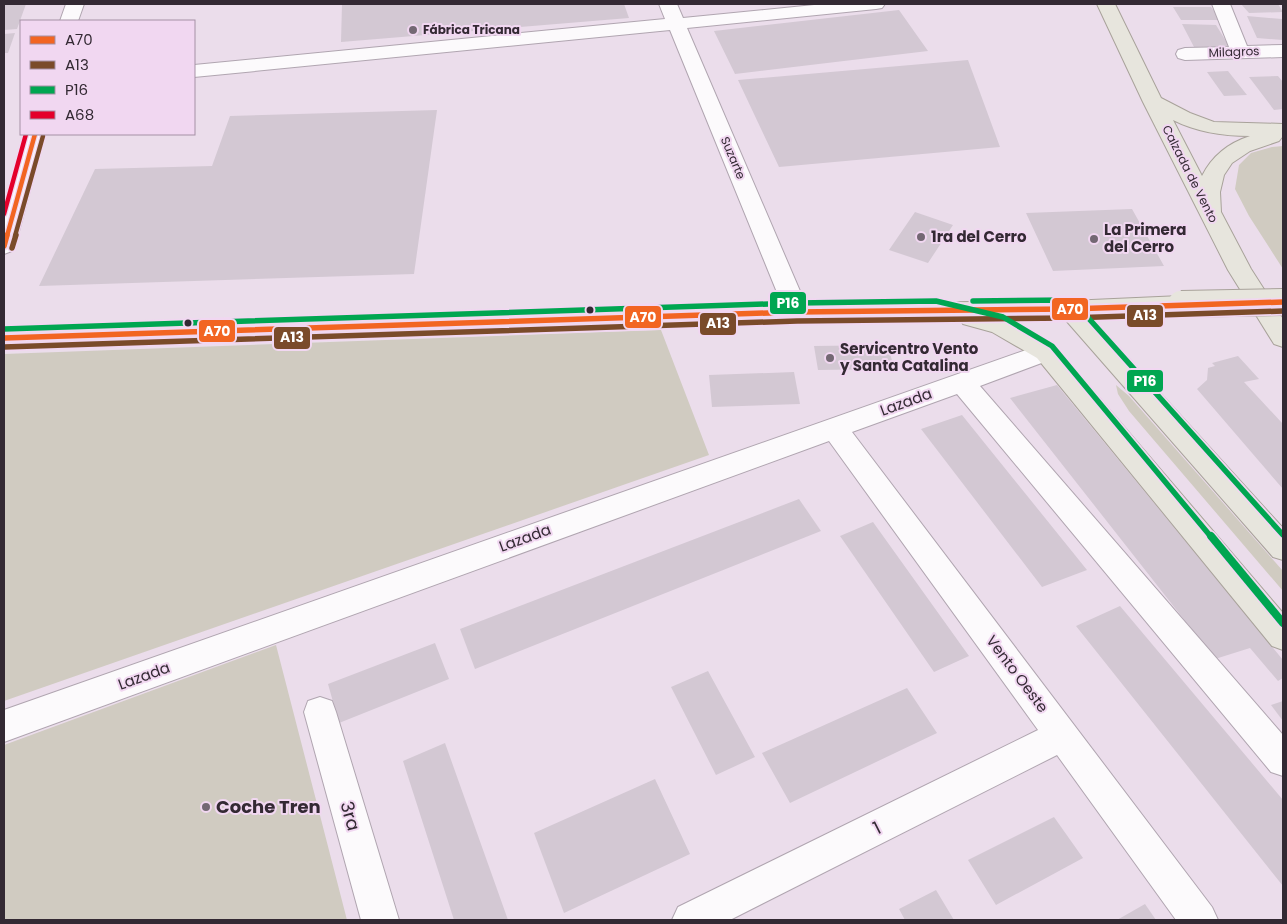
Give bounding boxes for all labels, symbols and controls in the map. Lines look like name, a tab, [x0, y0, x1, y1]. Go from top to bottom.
legend	[20, 20, 195, 135]
place label: Fábrica Tricana	[423, 21, 520, 38]
marker: Fábrica Tricana	[407, 24, 419, 36]
text: A70	[65, 29, 93, 50]
street label: Milagros	[1208, 42, 1260, 61]
text: A13	[65, 54, 89, 75]
text: P16	[65, 79, 88, 100]
text: A68	[65, 104, 94, 125]
street label: Calzada de Vento	[1158, 122, 1223, 226]
street label: Suzarte	[717, 134, 750, 182]
place label: La Primera del Cerro	[1104, 219, 1186, 257]
place label: 1ra del Cerro	[931, 226, 1027, 247]
marker: 1ra del Cerro	[915, 231, 927, 243]
marker: La Primera del Cerro	[1088, 233, 1100, 245]
line badge: P16	[769, 291, 807, 315]
text: P16	[777, 293, 800, 313]
line badge: A70	[1051, 297, 1089, 321]
text: A70	[1057, 299, 1083, 319]
line badge: A13	[1126, 304, 1164, 328]
unlabelled marker	[585, 305, 595, 315]
line badge: A70	[624, 305, 662, 329]
text: A13	[1133, 305, 1157, 325]
text: A70	[630, 307, 656, 327]
line badge: A13	[699, 312, 737, 336]
text: A13	[706, 313, 730, 333]
unlabelled marker	[183, 318, 193, 328]
line badge: A70	[198, 319, 236, 343]
text: A70	[204, 321, 230, 341]
line badge: A13	[273, 326, 311, 350]
text: A13	[280, 327, 304, 347]
place label: Servicentro Vento y Santa Catalina	[839, 338, 979, 376]
marker: Servicentro Vento y Santa Catalina	[824, 352, 836, 364]
line badge: P16	[1126, 369, 1164, 393]
text: P16	[1134, 371, 1157, 391]
street label: Lazada	[877, 382, 935, 421]
street label: Lazada	[496, 518, 554, 557]
street label: Vento Oeste	[981, 631, 1053, 717]
street label: Lazada	[115, 656, 173, 695]
place label: Coche Tren	[216, 794, 321, 819]
street label: 3ra	[334, 798, 367, 833]
marker: Coche Tren	[200, 801, 212, 813]
street label: 1	[869, 815, 885, 840]

